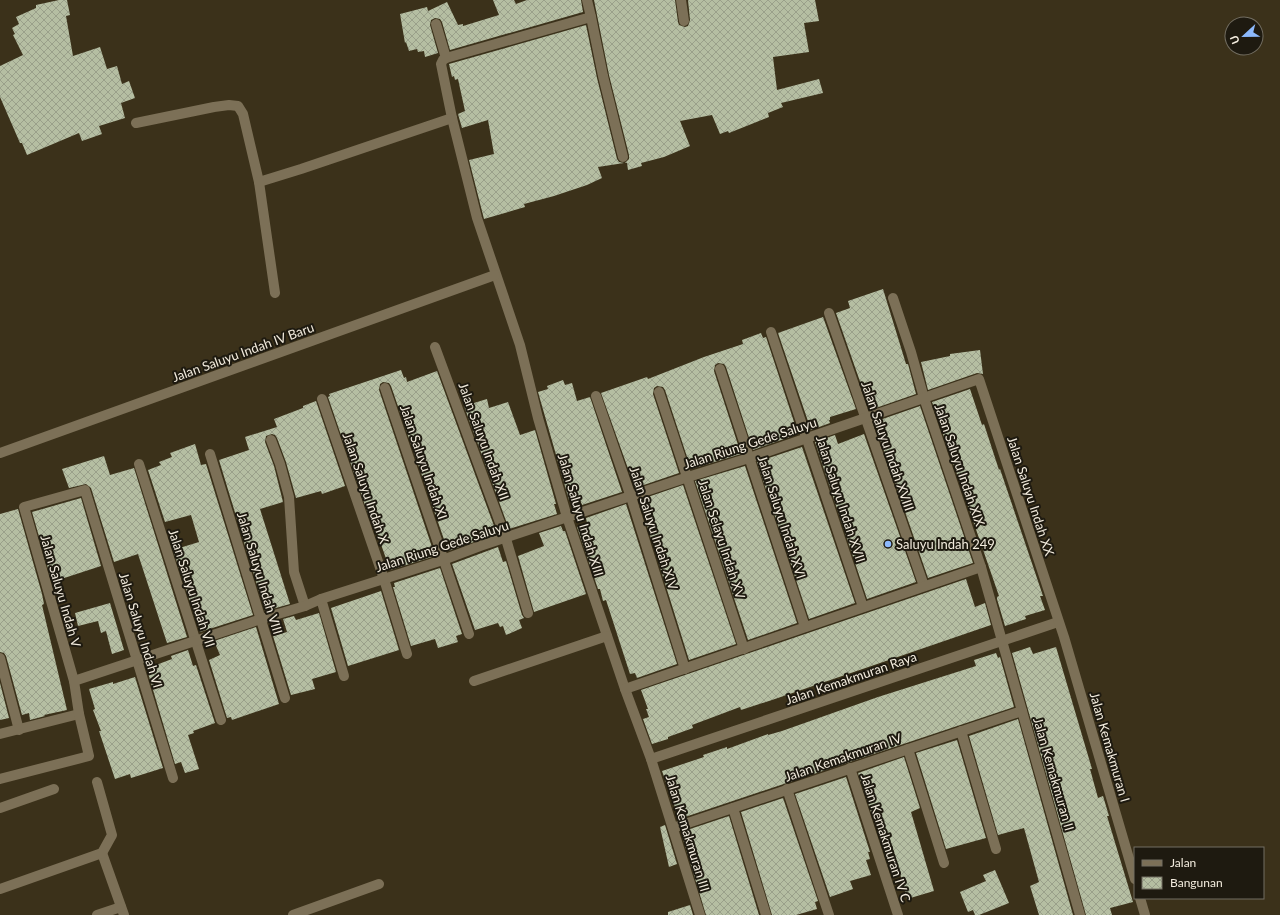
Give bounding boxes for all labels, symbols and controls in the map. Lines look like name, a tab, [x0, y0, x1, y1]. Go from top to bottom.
north arrow	[1224, 16, 1264, 56]
text: U	[1227, 34, 1242, 46]
street label: Jalan Saluyu Indah IV Baru	[170, 319, 316, 385]
street label: Jalan Saluyu Indah XVIII	[858, 379, 918, 513]
street label: Jalan Saluyu Indah XII	[455, 380, 513, 502]
street label: Jalan Saluyu Indah XIX	[932, 402, 989, 529]
street label: Jalan Saluyu Indah XI	[397, 403, 451, 521]
street label: Jalan Riung Gede Saluyu	[681, 414, 819, 472]
street label: Jalan Saluyu Indah X	[339, 430, 393, 546]
street label: Jalan Saluyu Indah XVII	[813, 434, 869, 564]
street label: Jalan Saluyu Indah XX	[1004, 434, 1058, 558]
street label: Jalan Saluyu Indah XIII	[555, 452, 607, 578]
street label: Jalan Saluyu Indah XVI	[754, 453, 810, 581]
street label: Jalan Saluyu Indah XIV	[626, 464, 682, 592]
street label: Jalan Selayu Indah XV	[695, 477, 749, 601]
street label: Jalan Saluyu Indah VIII	[234, 510, 286, 636]
street label: Jalan Riung Gede Saluyu	[373, 517, 511, 575]
street label: Jalan Saluyu Indah VII	[165, 527, 219, 649]
street label: Jalan Saluyu Indah V	[37, 533, 85, 649]
place label: Saluyu Indah 249	[896, 536, 995, 552]
marker: Saluyu Indah 249	[883, 539, 893, 549]
street label: Jalan Saluyu Indah VI	[116, 570, 166, 690]
street label: Jalan Kemakmuran Raya	[783, 648, 919, 708]
street label: Jalan Kemakmuran I	[1087, 690, 1133, 804]
street label: Jalan Kemakmuran II	[1030, 715, 1078, 833]
street label: Jalan Kemakmuran IV	[782, 729, 904, 785]
street label: Jalan Kemakmuran IV C	[858, 772, 914, 905]
street label: Jalan Kemakmuran III	[663, 773, 713, 893]
legend	[1134, 847, 1264, 899]
text: Jalan	[1170, 855, 1196, 870]
text: Bangunan	[1170, 875, 1223, 890]

